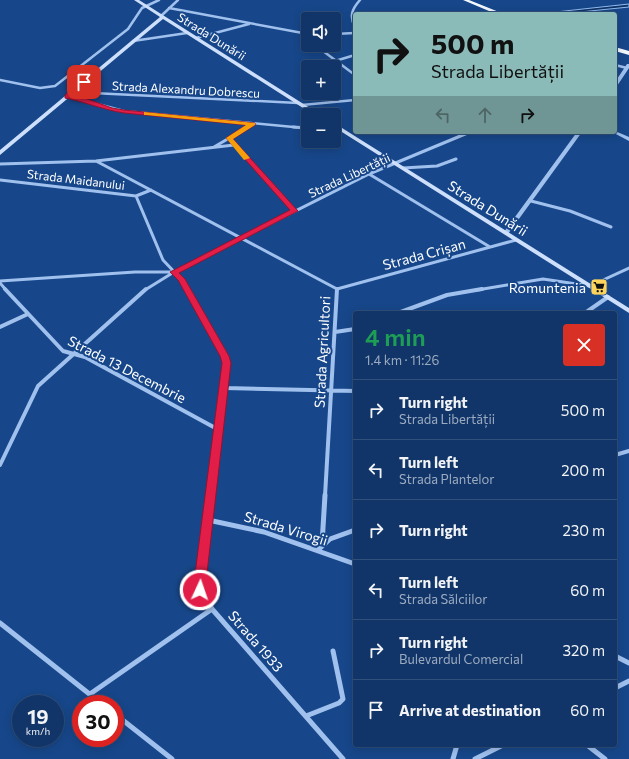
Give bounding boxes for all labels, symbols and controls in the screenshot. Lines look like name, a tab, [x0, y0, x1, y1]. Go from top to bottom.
street label: Strada Dunării	[175, 9, 249, 63]
map controls	[301, 12, 341, 148]
button: sound	[301, 12, 341, 52]
text: 500 m	[431, 26, 514, 60]
icon: right	[365, 28, 417, 80]
button: +	[301, 60, 341, 100]
text: Strada Libertății	[431, 60, 564, 82]
pin	[67, 65, 101, 99]
icon: arrive	[73, 71, 95, 93]
street label: Strada Alexandru Dobrescu	[112, 78, 260, 100]
icon: left	[432, 104, 454, 126]
icon: ahead	[474, 104, 496, 126]
icon: right	[516, 104, 538, 126]
button: −	[301, 108, 341, 148]
street label: Strada Libertății	[306, 150, 393, 201]
street label: Strada Maidanului	[26, 166, 126, 192]
street label: Strada Dunării	[445, 177, 531, 239]
street label: Strada Crișan	[381, 235, 468, 274]
supermarket icon: Romuntenia	[589, 277, 609, 297]
place label: Romuntenia	[509, 279, 586, 296]
street label: Strada Agricultori	[311, 295, 333, 409]
text: 4 min	[365, 322, 426, 351]
button: close	[563, 324, 605, 366]
street label: Strada 13 Decembrie	[65, 332, 189, 406]
text: 1.4 km · 11:26	[365, 352, 439, 368]
text: Turn right	[399, 393, 468, 411]
icon: right	[365, 399, 387, 421]
text: 500 m	[561, 401, 605, 419]
text: Strada Libertății	[399, 411, 495, 427]
text: Turn left	[399, 453, 458, 471]
icon: left	[365, 459, 387, 481]
text: 200 m	[561, 461, 605, 479]
text: Strada Plantelor	[399, 471, 495, 487]
street label: Strada Virogii	[242, 507, 330, 549]
icon: right	[365, 519, 387, 541]
text: Turn right	[399, 521, 468, 539]
text: 230 m	[562, 521, 605, 539]
position arrow	[179, 569, 221, 611]
text: Turn left	[399, 573, 458, 591]
icon: left	[365, 579, 387, 601]
text: 60 m	[570, 581, 605, 599]
text: Strada Sălciilor	[399, 591, 488, 607]
street label: Strada 1933	[225, 607, 287, 675]
text: Turn right	[399, 633, 468, 651]
icon: right	[365, 639, 387, 661]
text: 320 m	[562, 641, 605, 659]
text: Bulevardul Comercial	[399, 651, 523, 667]
speed limit sign: 30	[72, 695, 124, 747]
icon: arrive	[365, 699, 387, 721]
text: Arrive at destination	[399, 701, 541, 719]
text: 60 m	[570, 701, 605, 719]
text: 19	[27, 704, 49, 728]
text: km/h	[26, 725, 50, 737]

